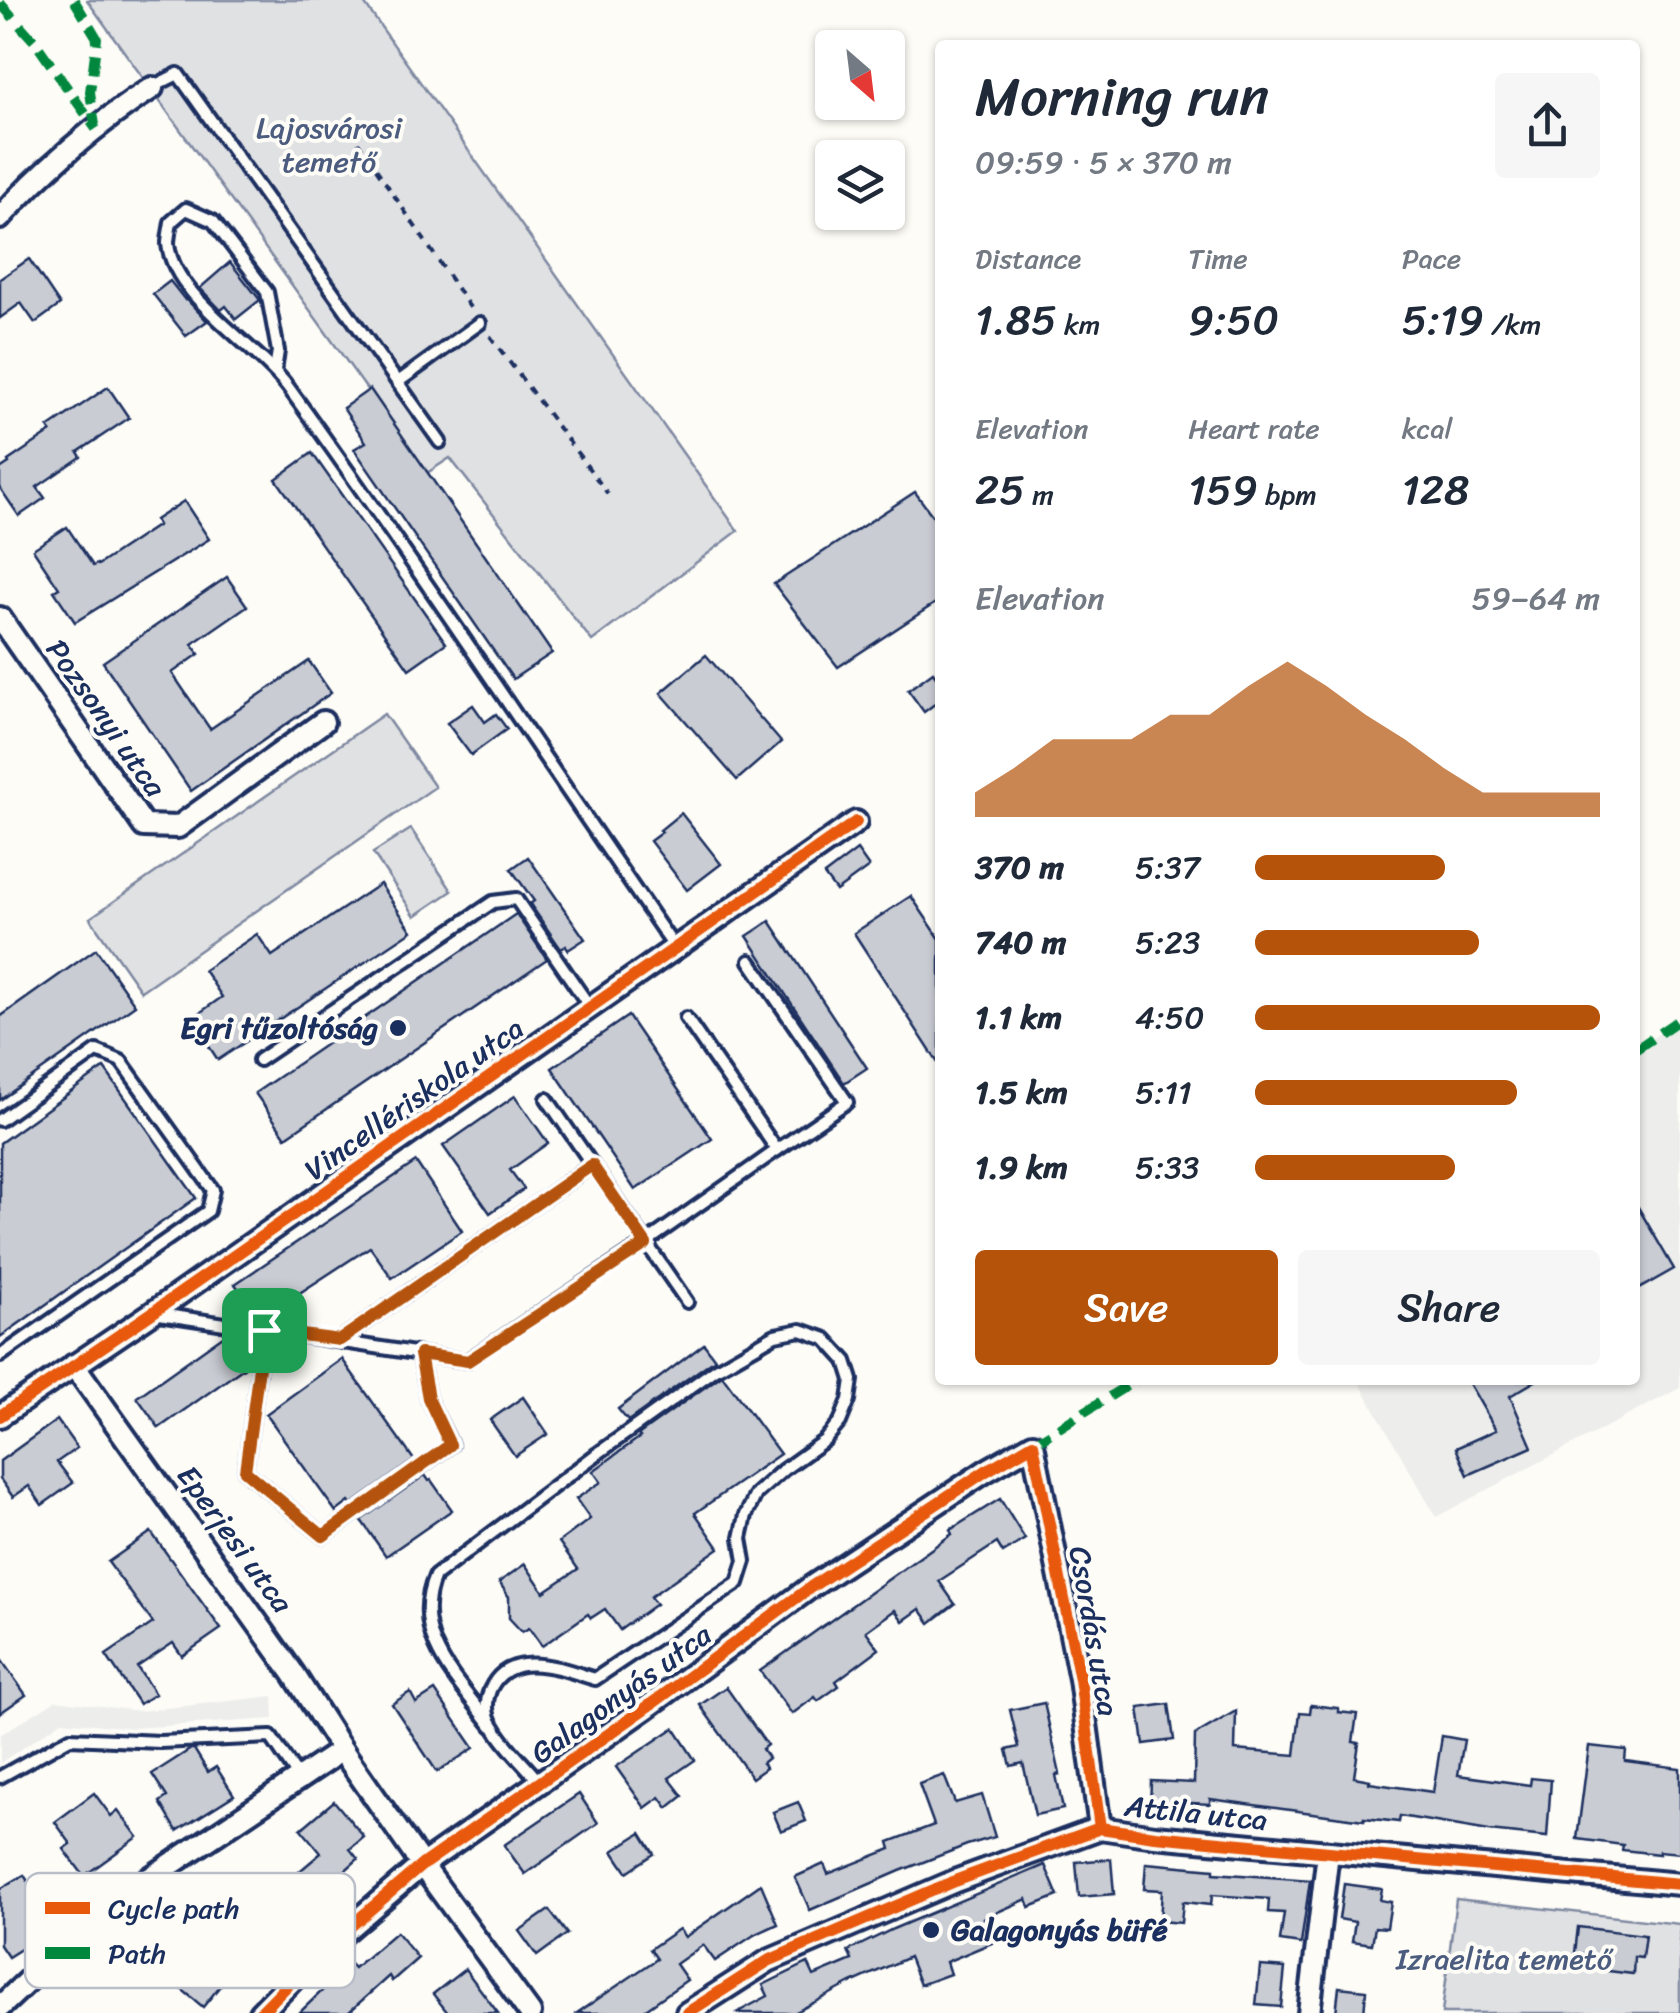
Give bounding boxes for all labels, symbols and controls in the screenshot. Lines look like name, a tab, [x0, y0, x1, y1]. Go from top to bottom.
north arrow	[815, 30, 905, 120]
map controls	[815, 30, 905, 230]
text: Morning run	[975, 48, 1269, 145]
button: share	[1495, 73, 1600, 178]
park label: Lajosvárosi temető	[256, 101, 404, 189]
text: 09:59 · 5 × 370 m	[975, 134, 1232, 191]
button: layers	[815, 140, 905, 230]
text: Distance	[975, 234, 1081, 283]
text: Time	[1188, 234, 1248, 283]
text: Pace	[1402, 234, 1461, 283]
text: 1.85	[975, 283, 1057, 357]
text: 9:50	[1188, 283, 1279, 357]
text: 5:19	[1402, 283, 1484, 357]
text: km	[1057, 300, 1100, 349]
text: /km	[1484, 300, 1541, 349]
text: Elevation	[975, 404, 1088, 453]
text: Heart rate	[1188, 404, 1320, 453]
text: kcal	[1402, 404, 1453, 453]
text: 25	[975, 453, 1025, 527]
text: 159	[1188, 453, 1258, 527]
text: 128	[1402, 453, 1469, 527]
text: m	[1025, 470, 1054, 519]
text: bpm	[1258, 470, 1317, 519]
text: Elevation	[975, 570, 1105, 627]
text: 59–64 m	[1472, 570, 1600, 627]
street label: Pozsonyi utca	[31, 627, 181, 810]
text: 370 m	[975, 839, 1064, 896]
text: 5:37	[1135, 839, 1200, 896]
text: 740 m	[975, 914, 1066, 971]
text: 5:23	[1135, 914, 1200, 971]
text: 1.1 km	[975, 989, 1062, 1046]
text: 4:50	[1135, 989, 1204, 1046]
place label: Egri tűzoltóság	[180, 1001, 378, 1055]
street label: Vincellériskola utca	[292, 1003, 536, 1195]
marker: Egri tűzoltóság	[387, 1017, 409, 1039]
text: 1.5 km	[975, 1064, 1068, 1121]
text: 5:11	[1135, 1064, 1192, 1121]
text: 1.9 km	[975, 1139, 1068, 1196]
text: 5:33	[1135, 1139, 1199, 1196]
button: Save	[975, 1250, 1278, 1365]
button: Share	[1298, 1250, 1600, 1365]
pin	[222, 1288, 307, 1373]
icon: arrive	[237, 1303, 292, 1358]
street label: Eperjesi utca	[162, 1453, 308, 1626]
street label: Csordás utca	[1052, 1542, 1136, 1720]
street label: Galagonyás utca	[519, 1609, 724, 1779]
street label: Attila utca	[1121, 1779, 1270, 1847]
legend	[25, 1873, 355, 1988]
text: Cycle path	[108, 1884, 239, 1933]
place label: Galagonyás büfé	[951, 1903, 1168, 1957]
marker: Galagonyás büfé	[920, 1919, 942, 1941]
text: Path	[108, 1929, 166, 1978]
park label: Izraelita temető	[1395, 1932, 1614, 1986]

